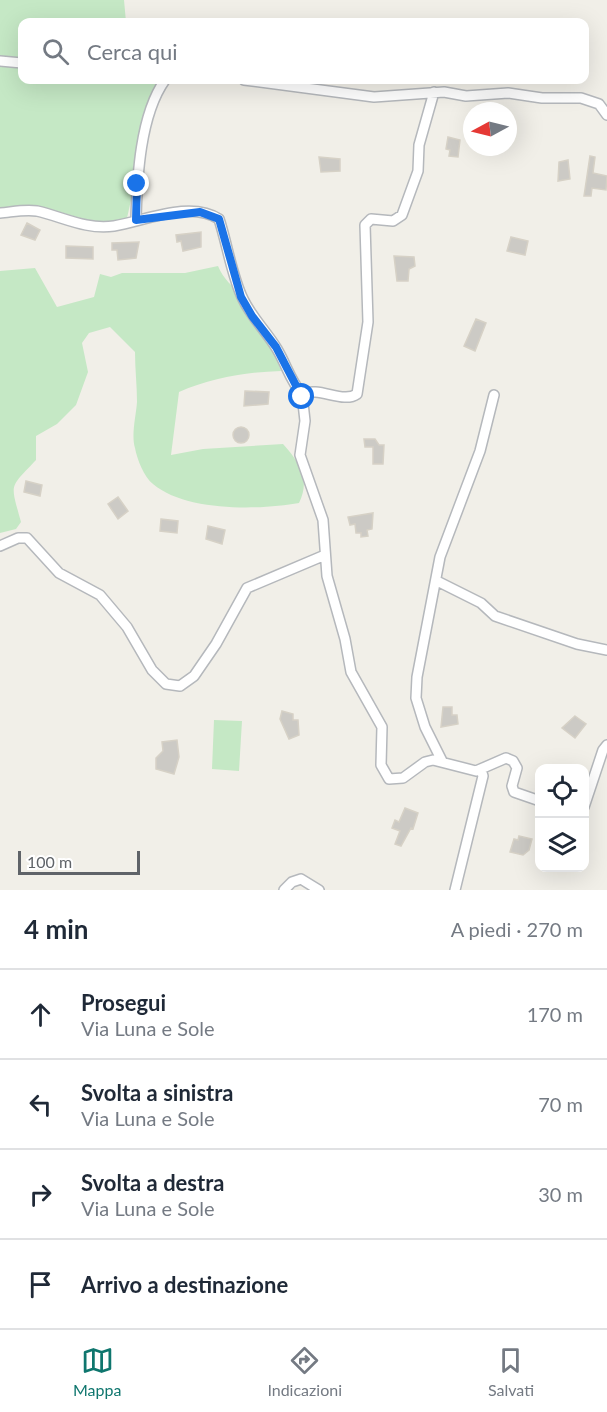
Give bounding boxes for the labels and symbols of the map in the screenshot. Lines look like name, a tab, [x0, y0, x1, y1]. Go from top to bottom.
north arrow	[463, 102, 517, 156]
route end	[123, 170, 149, 196]
route start	[288, 383, 314, 409]
scale bar	[18, 848, 140, 876]

